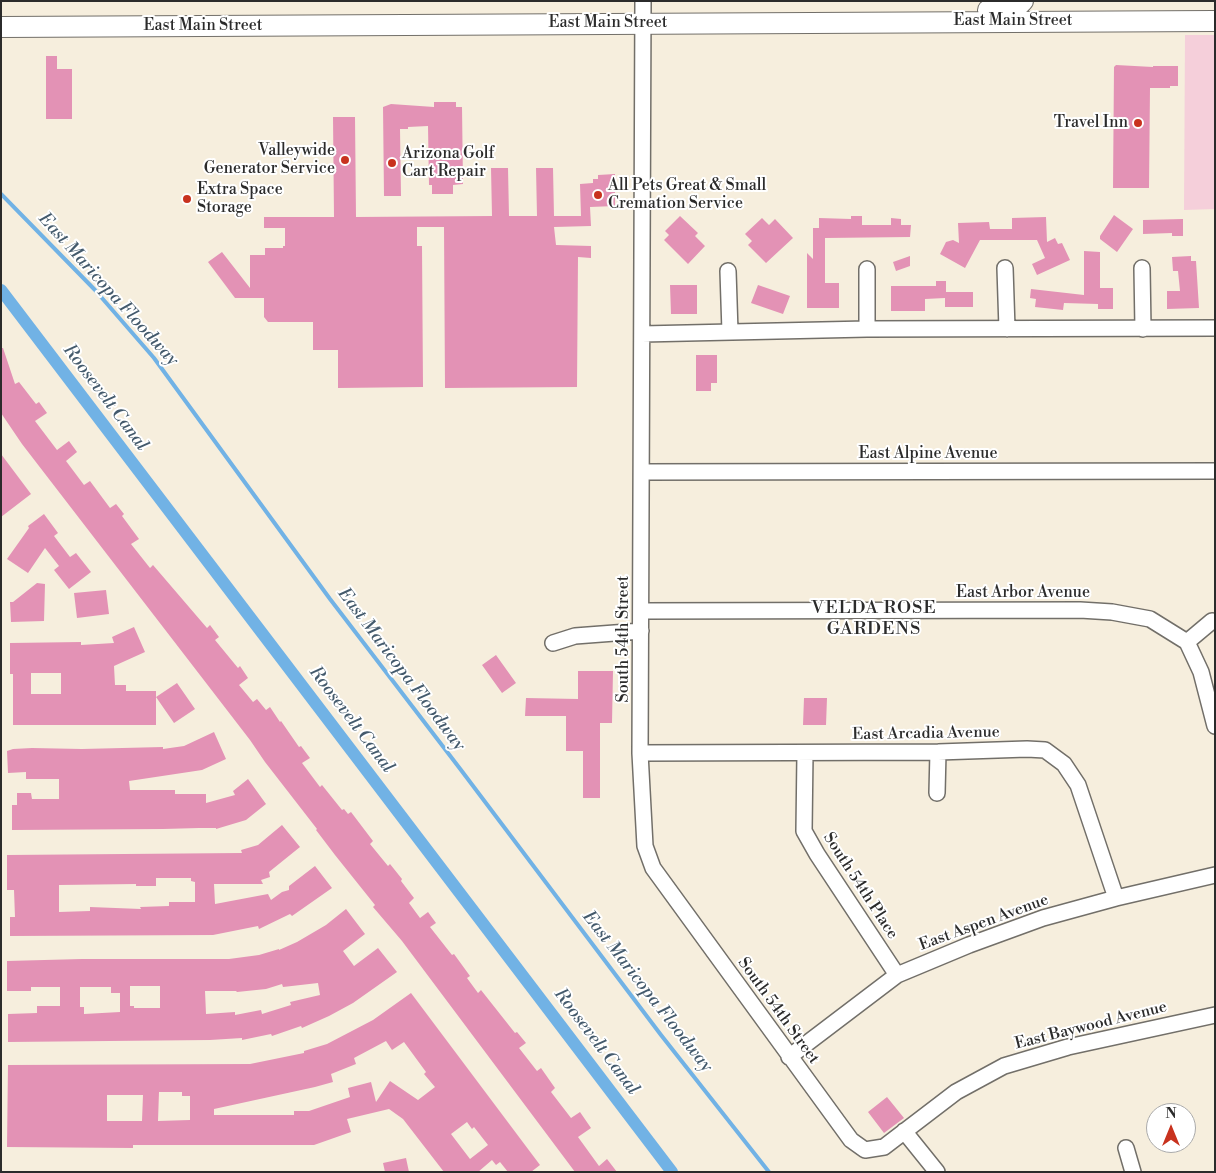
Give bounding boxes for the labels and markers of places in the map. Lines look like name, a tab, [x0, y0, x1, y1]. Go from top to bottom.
place label: Travel Inn	[1054, 113, 1128, 133]
marker: Travel Inn	[1132, 117, 1144, 129]
place label: Valleywide Generator Service	[204, 141, 335, 179]
place label: Arizona Golf Cart Repair	[402, 144, 494, 182]
marker: Valleywide Generator Service	[339, 154, 351, 166]
marker: Arizona Golf Cart Repair	[386, 157, 398, 169]
place label: All Pets Great & Small Cremation Service	[608, 176, 766, 214]
place label: Extra Space Storage	[197, 180, 283, 218]
marker: All Pets Great & Small Cremation Service	[592, 189, 604, 201]
marker: Extra Space Storage	[181, 193, 193, 205]

